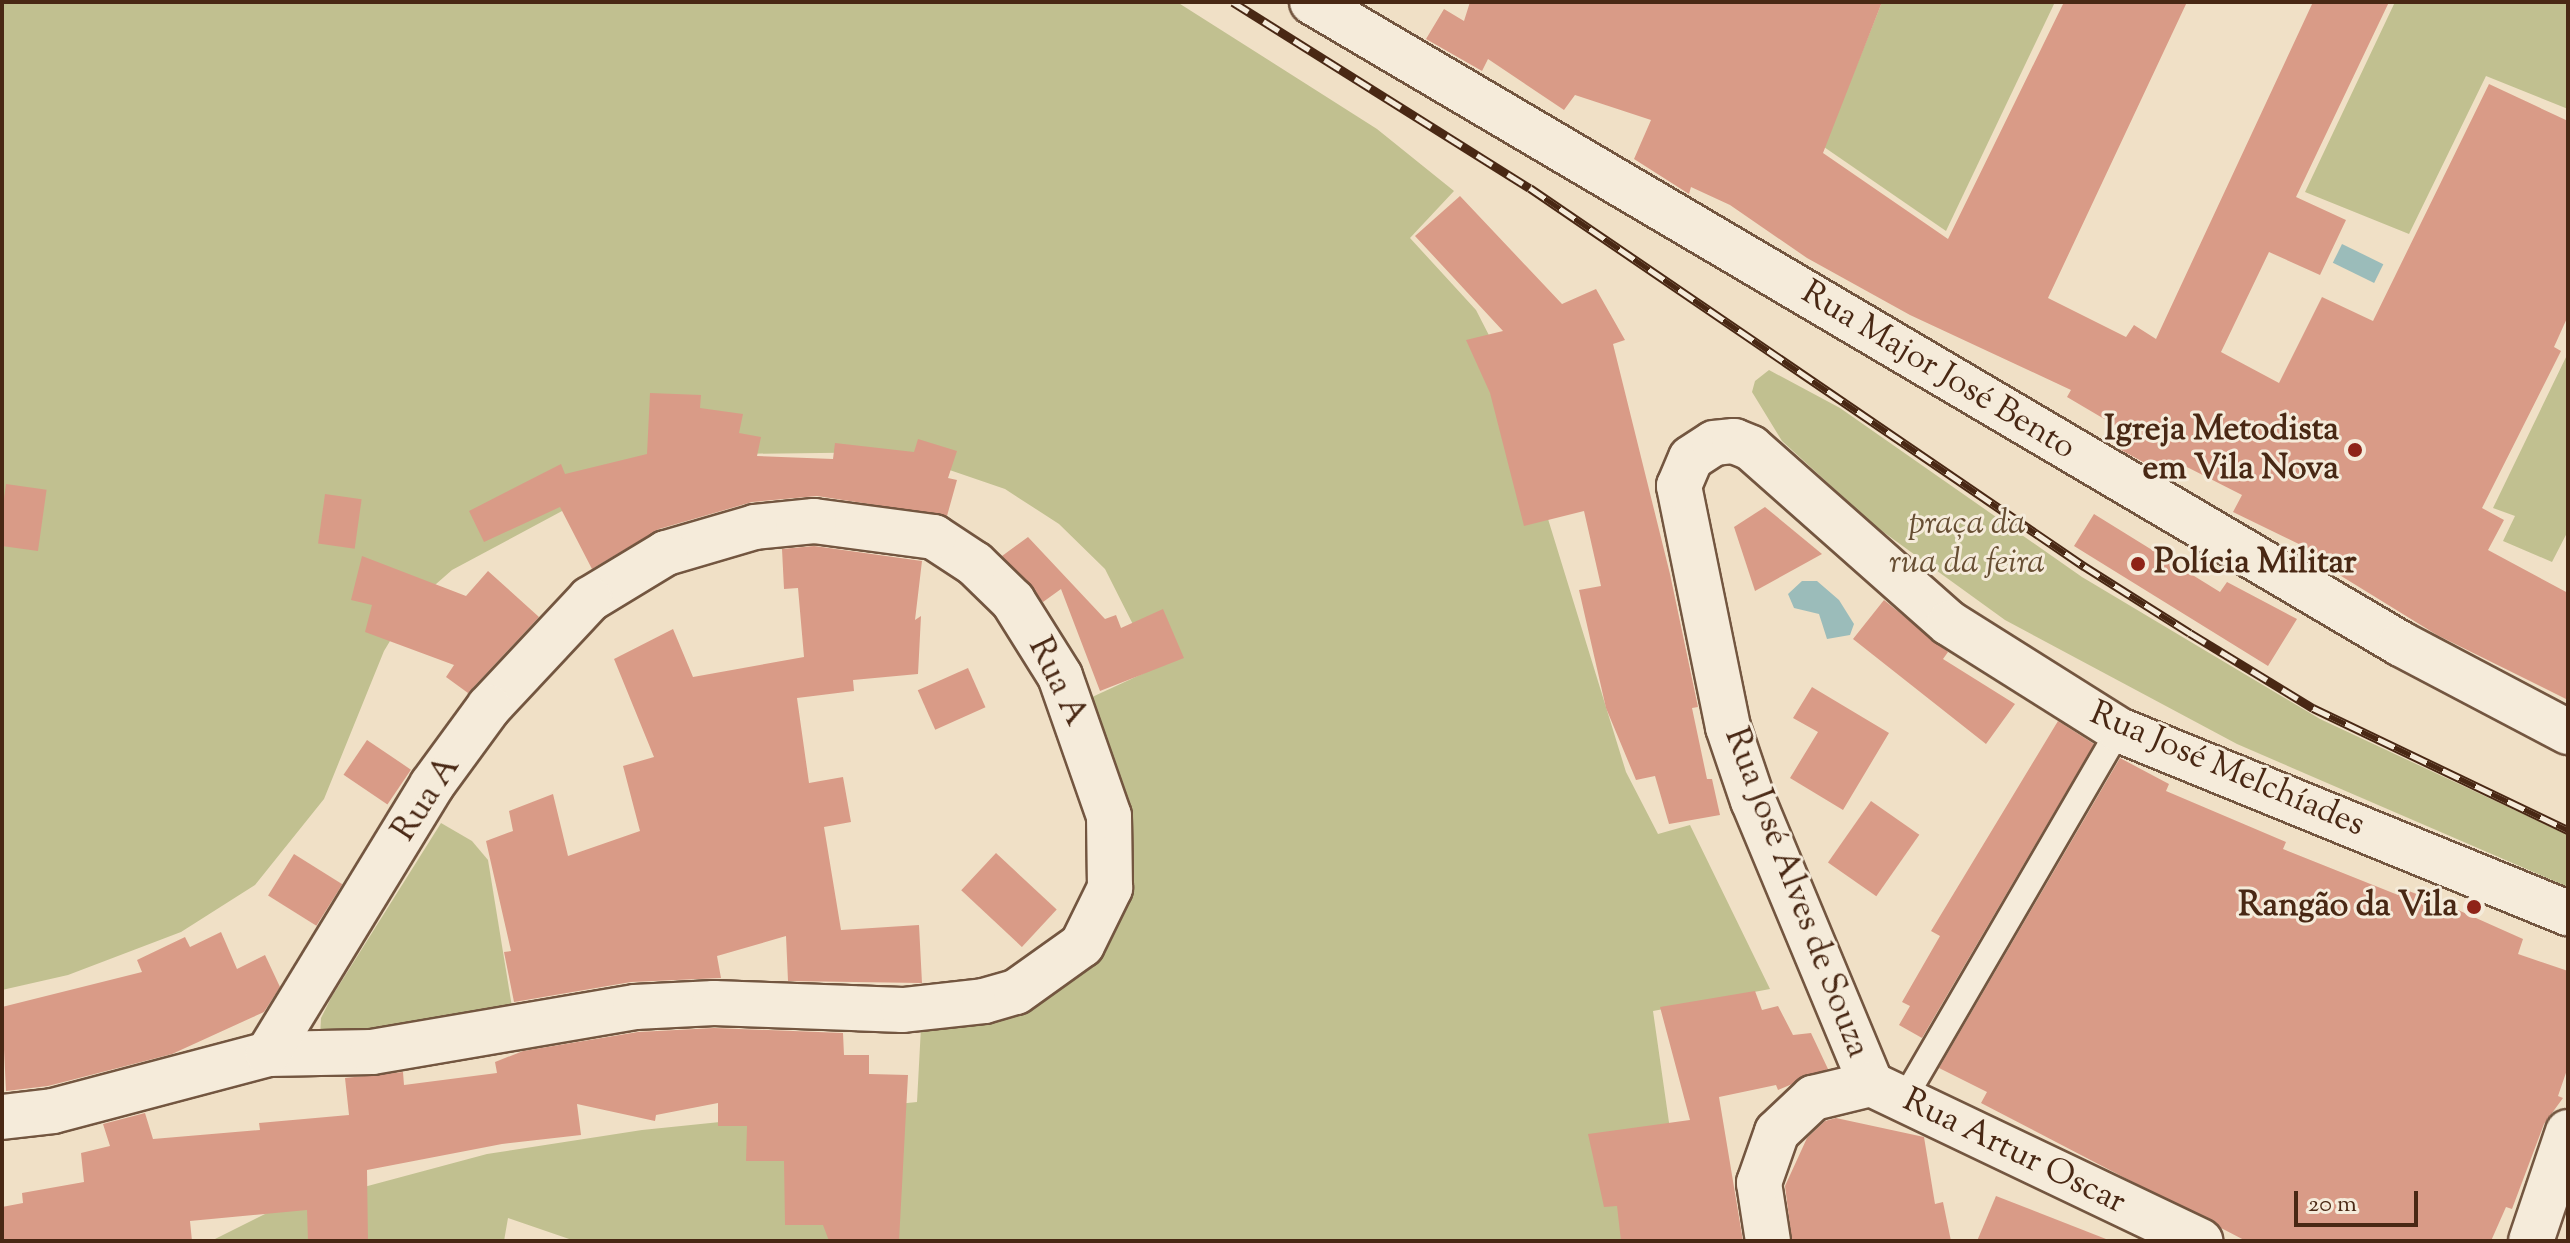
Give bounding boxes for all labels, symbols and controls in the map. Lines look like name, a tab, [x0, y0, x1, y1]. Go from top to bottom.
street label: Rua Major José Bento	[1793, 273, 2083, 469]
place label: Igreja Metodista em Vila Nova	[2104, 410, 2339, 490]
marker: Igreja Metodista em Vila Nova	[2346, 441, 2364, 459]
park label: praça da rua da feira	[1889, 504, 2045, 584]
place label: Polícia Militar	[2154, 544, 2357, 584]
marker: Polícia Militar	[2129, 555, 2147, 573]
street label: Rua A	[1018, 631, 1096, 733]
street label: Rua José Melchíades	[2083, 694, 2371, 846]
street label: Rua José Alves de Souza	[1714, 722, 1878, 1064]
street label: Rua A	[384, 749, 470, 849]
place label: Rangão da Vila	[2238, 887, 2458, 927]
marker: Rangão da Vila	[2465, 898, 2483, 916]
street label: Rua Artur Oscar	[1896, 1081, 2132, 1223]
scale bar	[2298, 1175, 2422, 1225]
text: 20 m	[2308, 1188, 2357, 1222]

